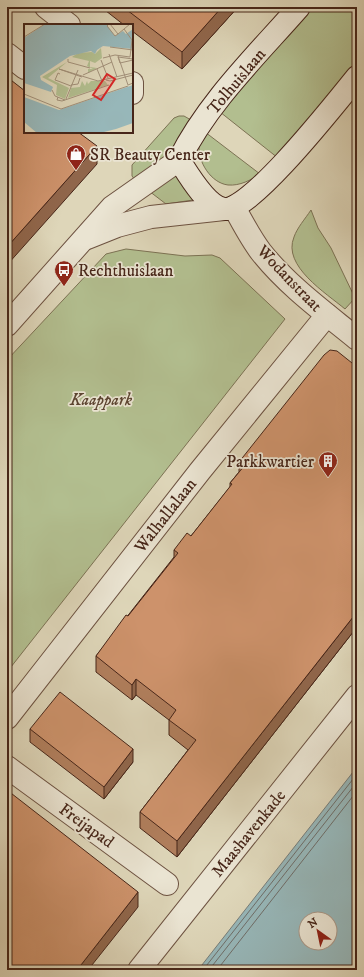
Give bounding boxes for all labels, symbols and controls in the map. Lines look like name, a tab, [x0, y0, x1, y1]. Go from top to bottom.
inset map	[24, 24, 133, 133]
street label: Tolhuislaan	[203, 44, 271, 119]
shop icon: SR Beauty Center	[65, 143, 87, 171]
place label: SR Beauty Center	[90, 144, 211, 166]
street label: Wodanstraat	[251, 240, 327, 317]
bus stop icon: Rechthuislaan	[53, 259, 75, 287]
place label: Rechthuislaan	[78, 260, 173, 282]
park label: Kaappark	[69, 389, 133, 411]
building icon: Parkkwartier	[317, 450, 339, 478]
place label: Parkkwartier	[226, 451, 315, 473]
street label: Walhallalaan	[129, 474, 202, 558]
street label: Maashavenkade	[207, 785, 291, 882]
street label: Freijapad	[55, 798, 119, 853]
north arrow	[298, 911, 338, 951]
text: N	[305, 915, 321, 932]

